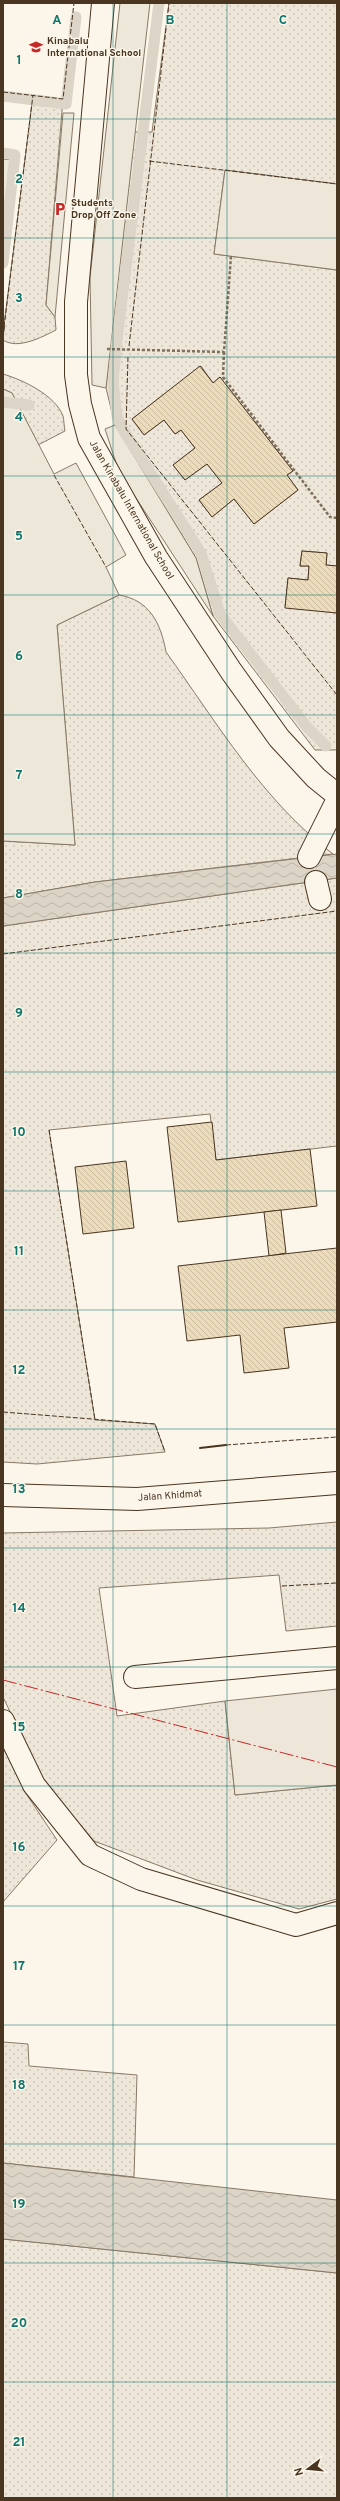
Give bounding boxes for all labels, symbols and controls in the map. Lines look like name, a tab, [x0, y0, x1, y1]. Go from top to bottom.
text: A	[52, 13, 62, 29]
text: B	[166, 13, 175, 29]
text: C	[279, 13, 287, 29]
place label: Kinabalu International School	[47, 35, 141, 60]
school or university icon: Kinabalu International School	[28, 39, 44, 55]
text: 1	[16, 53, 22, 69]
text: 2	[15, 172, 23, 188]
place label: Students Drop Off Zone	[71, 197, 137, 222]
parking icon: Students Drop Off Zone	[52, 201, 68, 217]
text: 3	[15, 291, 23, 307]
text: 4	[15, 410, 23, 426]
street label: Jalan Kinabalu International School	[86, 438, 176, 582]
text: 5	[15, 529, 23, 545]
text: 6	[15, 649, 23, 665]
text: 7	[16, 768, 23, 784]
text: 8	[15, 887, 23, 903]
text: 9	[15, 1006, 23, 1022]
text: 10	[12, 1125, 26, 1141]
text: 11	[14, 1244, 24, 1260]
text: 12	[12, 1363, 26, 1379]
text: 13	[13, 1482, 26, 1498]
street label: Jalan Khidmat	[137, 1487, 203, 1505]
text: 14	[12, 1601, 26, 1617]
text: 15	[12, 1720, 26, 1736]
text: 16	[12, 1840, 26, 1856]
text: 17	[13, 1959, 25, 1975]
text: 18	[12, 2078, 26, 2094]
text: 19	[12, 2197, 26, 2213]
text: 20	[11, 2316, 27, 2332]
text: 21	[12, 2435, 26, 2451]
north arrow	[288, 2449, 328, 2489]
text: N	[292, 2466, 307, 2477]

